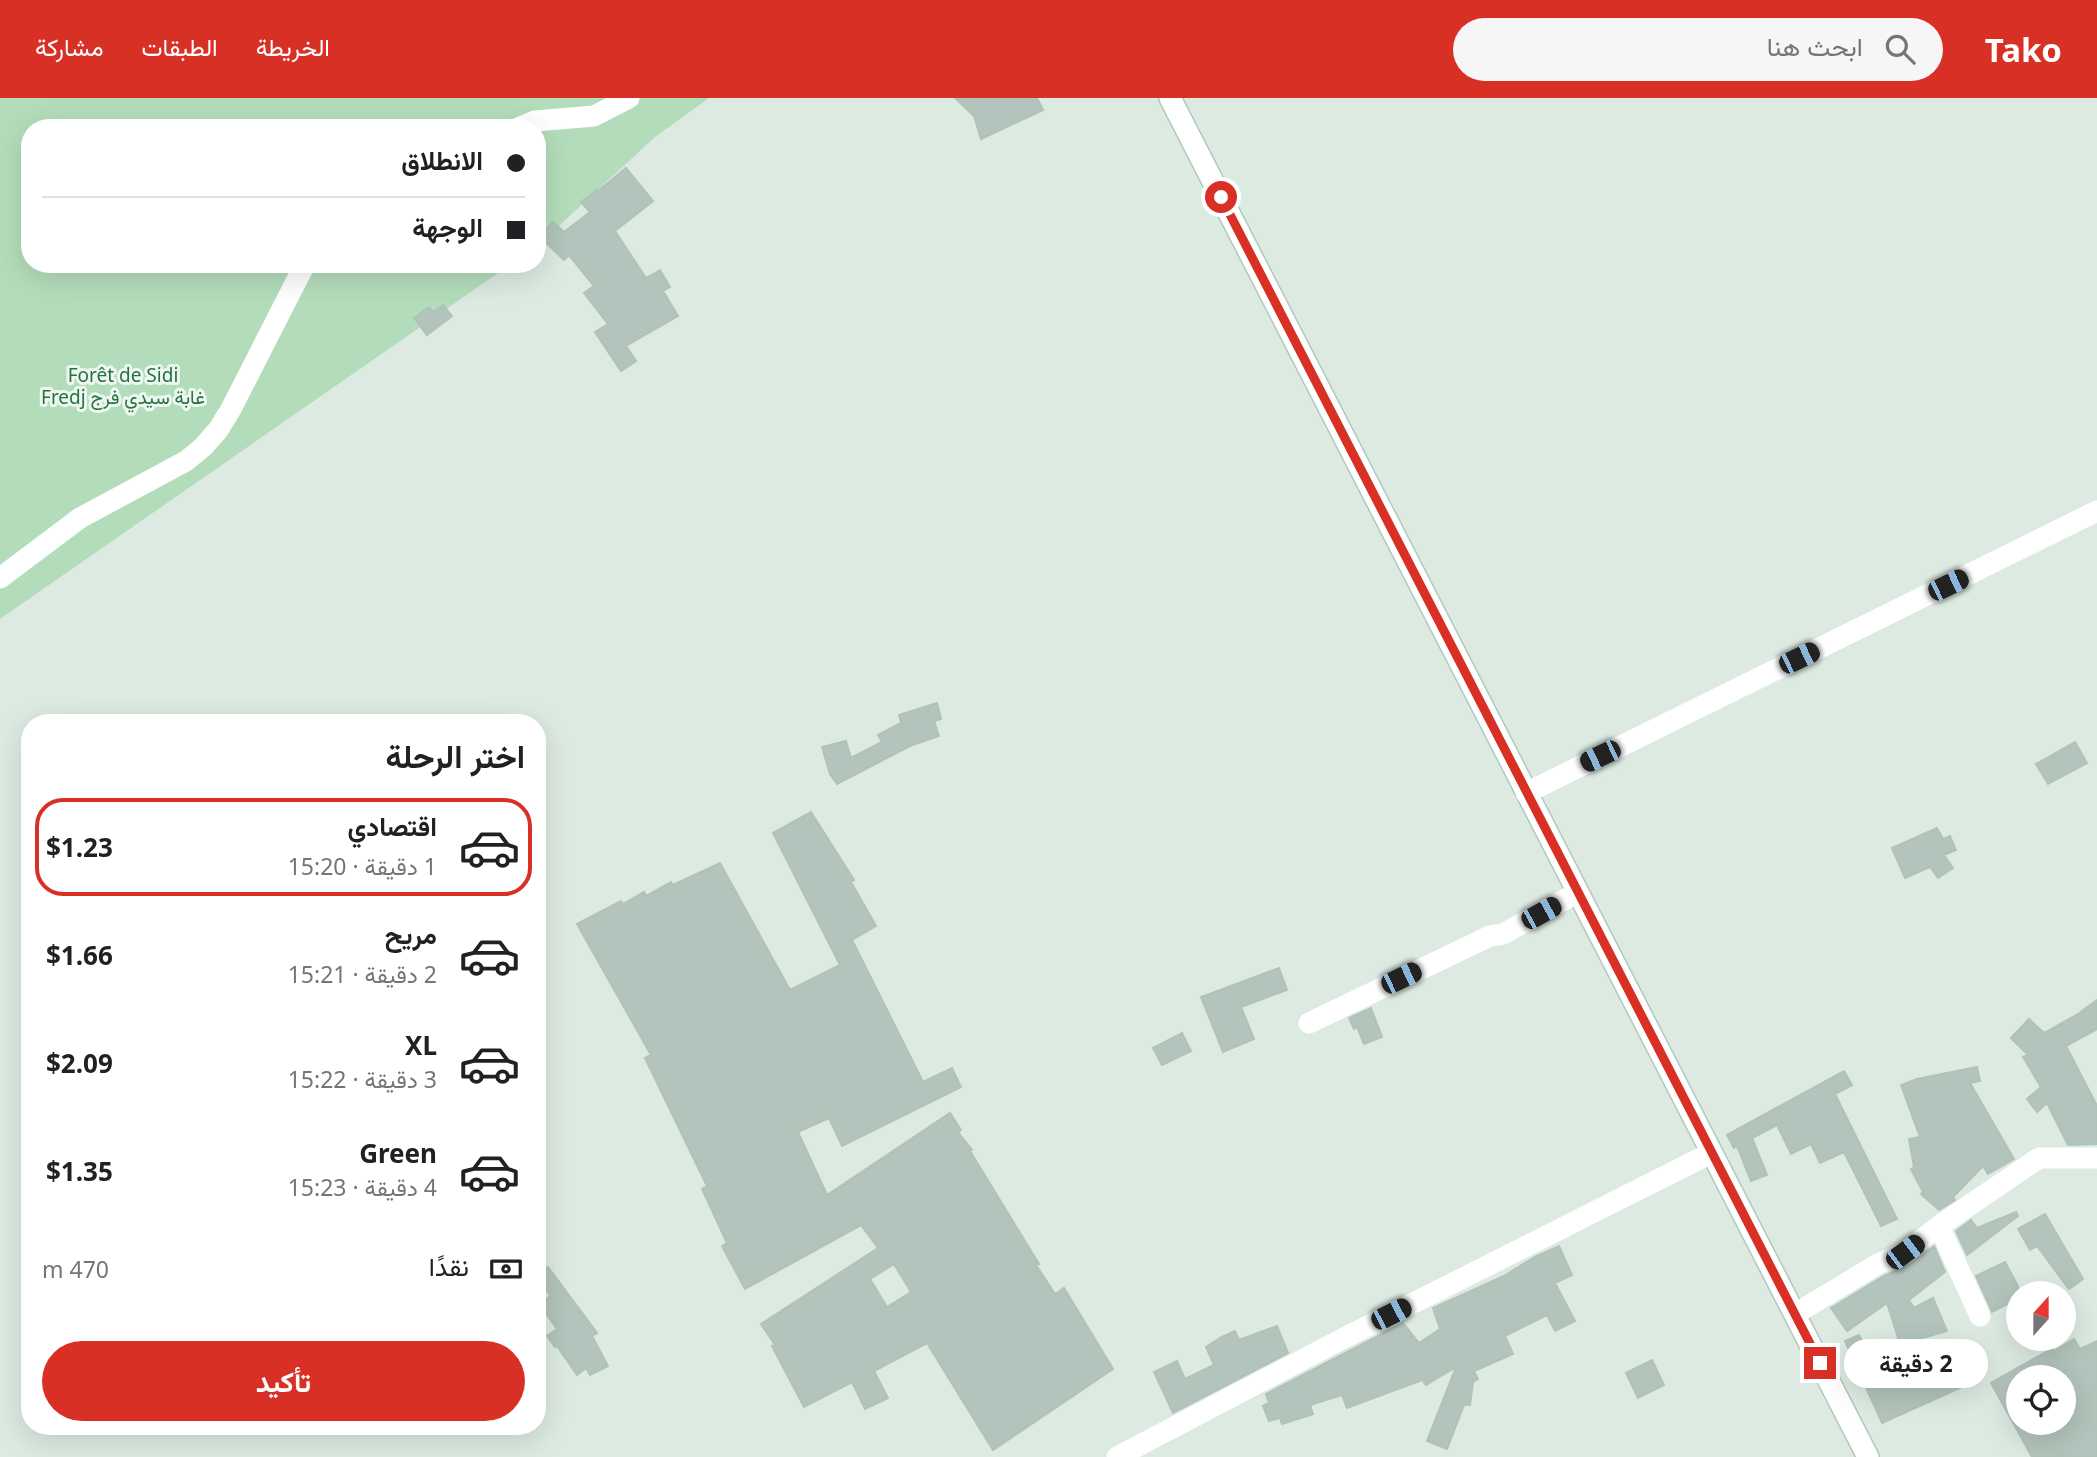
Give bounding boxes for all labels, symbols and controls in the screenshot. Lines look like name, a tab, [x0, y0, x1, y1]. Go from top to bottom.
search box	[1453, 18, 1943, 81]
text: Tako	[1985, 27, 2062, 72]
text: ابحث هنا	[1767, 28, 1863, 64]
text: مشاركة	[35, 30, 103, 63]
text: الطبقات	[141, 30, 218, 63]
text: الخريطة	[256, 30, 330, 63]
icon: search	[1881, 30, 1919, 68]
text: الانطلاق	[401, 142, 483, 178]
route start	[1205, 181, 1237, 213]
text: الوجهة	[412, 209, 483, 245]
park label: Forêt de Sidi Fredj غابة سيدي فرج	[41, 362, 205, 413]
car	[1925, 566, 1972, 604]
car	[1776, 639, 1823, 677]
text: اختر الرحلة	[385, 734, 525, 777]
car	[1577, 737, 1624, 775]
text: اقتصادي	[348, 808, 437, 844]
icon: car	[458, 816, 521, 879]
text: $1.23	[46, 829, 113, 865]
text: 1 دقيقة · 15:20	[288, 850, 437, 882]
car	[1518, 894, 1565, 932]
text: مريح	[385, 916, 437, 952]
icon: car	[458, 924, 521, 987]
text: $1.66	[46, 937, 113, 973]
text: 2 دقيقة · 15:21	[288, 958, 437, 990]
car	[1378, 959, 1425, 997]
text: XL	[405, 1027, 437, 1063]
icon: car	[458, 1032, 521, 1095]
text: $2.09	[46, 1045, 113, 1081]
text: 3 دقيقة · 15:22	[288, 1063, 437, 1095]
text: Green	[359, 1135, 437, 1171]
icon: car	[458, 1140, 521, 1203]
text: $1.35	[46, 1153, 113, 1189]
text: 4 دقيقة · 15:23	[288, 1171, 437, 1203]
car	[1882, 1231, 1929, 1273]
text: نقدًا	[429, 1248, 469, 1284]
icon: cash	[487, 1250, 525, 1288]
text: 470 m	[42, 1253, 109, 1285]
north arrow	[2006, 1281, 2076, 1351]
map controls	[2006, 1281, 2076, 1435]
car	[1368, 1295, 1415, 1333]
callout: 2 دقيقة	[1844, 1338, 1988, 1388]
button: تأكيد	[42, 1341, 525, 1421]
route end	[1804, 1347, 1836, 1379]
text: 2 دقيقة	[1879, 1347, 1953, 1379]
button: locate	[2006, 1365, 2076, 1435]

